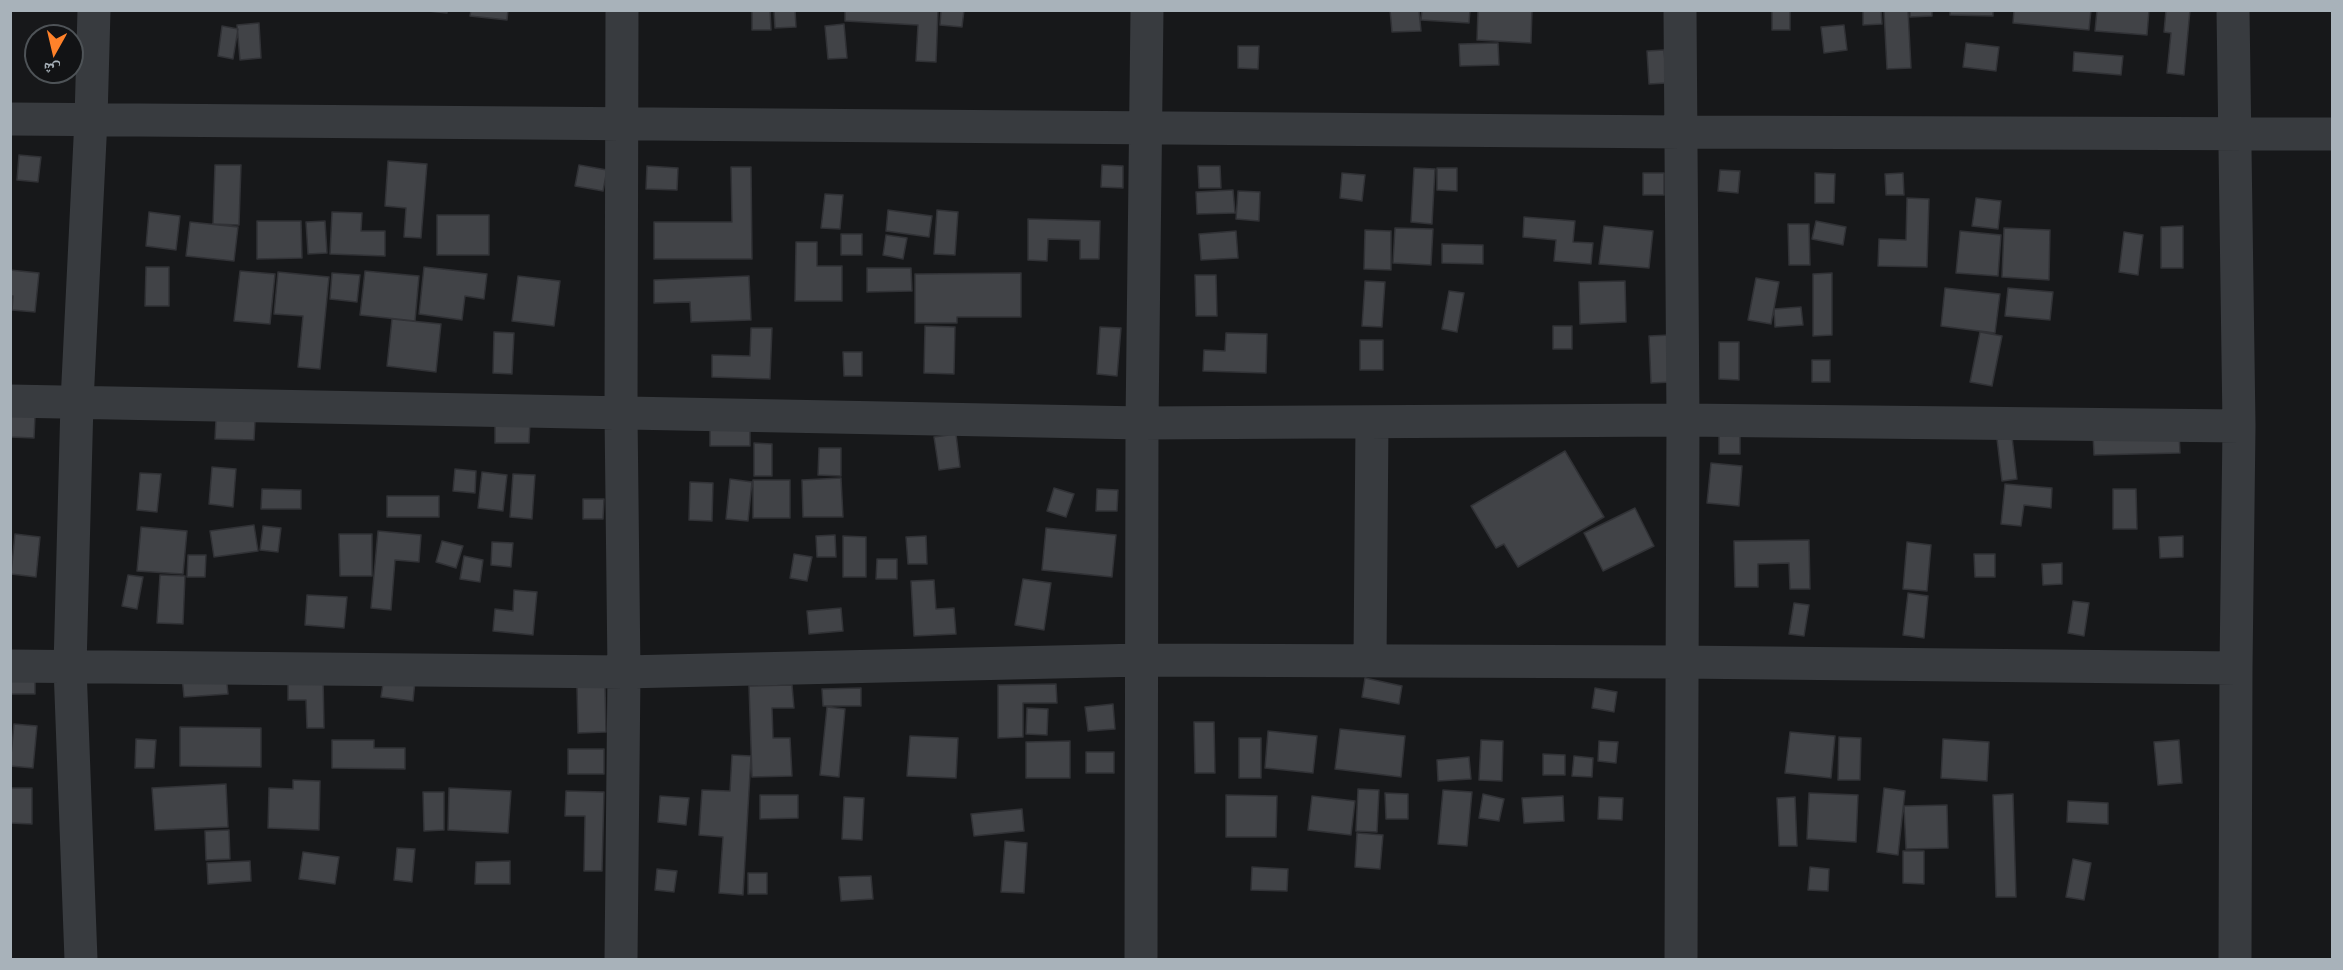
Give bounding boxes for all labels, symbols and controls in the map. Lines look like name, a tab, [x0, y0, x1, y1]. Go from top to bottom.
north arrow	[24, 24, 84, 84]
text: ش	[42, 60, 61, 81]

